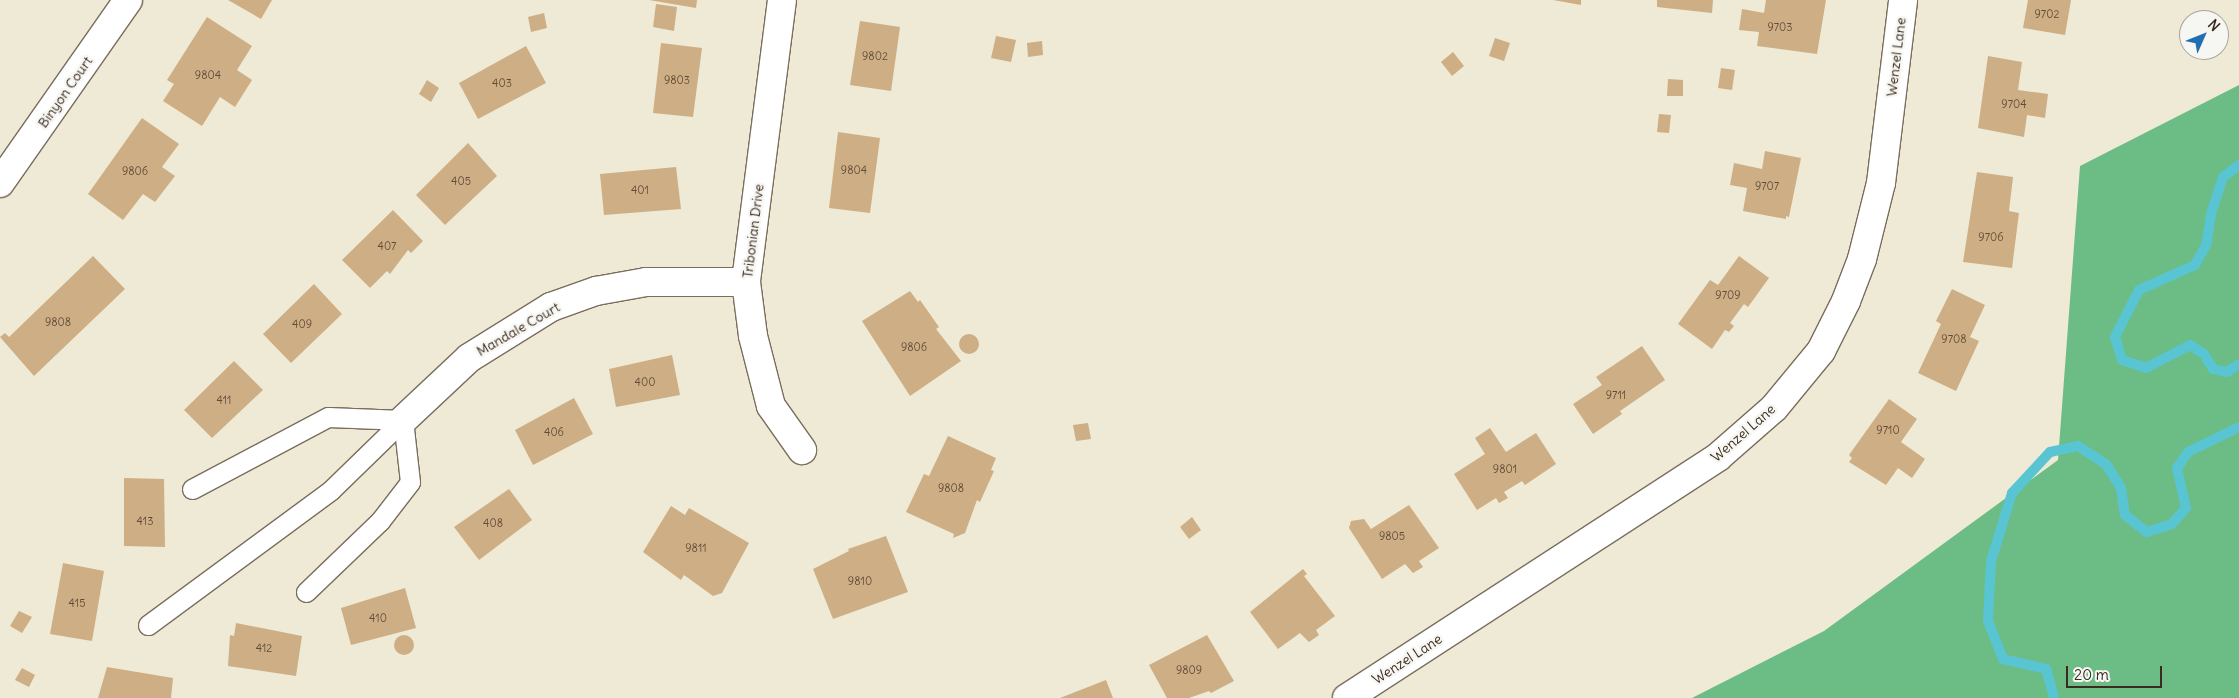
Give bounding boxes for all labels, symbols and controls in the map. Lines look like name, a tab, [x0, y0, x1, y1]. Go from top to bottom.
house number: 9702	[2035, 7, 2059, 21]
north arrow	[2179, 10, 2229, 60]
text: N	[2204, 16, 2224, 35]
street label: Wenzel Lane	[1883, 17, 1909, 97]
house number: 9703	[1767, 20, 1793, 34]
house number: 9802	[862, 49, 888, 63]
street label: Binyon Court	[34, 53, 96, 131]
house number: 9804	[195, 68, 221, 82]
house number: 9803	[664, 73, 690, 87]
house number: 403	[492, 76, 512, 90]
house number: 9704	[2001, 97, 2027, 111]
house number: 9804	[841, 163, 867, 177]
house number: 9806	[122, 164, 148, 178]
house number: 405	[451, 174, 471, 188]
house number: 9707	[1755, 179, 1779, 193]
house number: 401	[631, 183, 649, 197]
street label: Tribonian Drive	[739, 183, 767, 279]
house number: 9706	[1978, 230, 2004, 244]
house number: 407	[378, 239, 396, 253]
house number: 9709	[1715, 288, 1741, 302]
street label: Mandale Court	[473, 298, 563, 360]
house number: 9808	[45, 315, 71, 329]
house number: 409	[292, 317, 312, 331]
house number: 9708	[1941, 332, 1967, 346]
house number: 9806	[901, 340, 927, 354]
house number: 400	[635, 375, 655, 389]
house number: 9711	[1606, 388, 1626, 402]
house number: 411	[217, 393, 231, 407]
street label: Wenzel Lane	[1707, 401, 1779, 465]
house number: 9710	[1876, 423, 1900, 437]
house number: 406	[544, 425, 564, 439]
house number: 9801	[1493, 462, 1517, 476]
house number: 9808	[938, 481, 964, 495]
house number: 413	[137, 514, 153, 528]
house number: 408	[483, 516, 503, 530]
house number: 9805	[1379, 529, 1405, 543]
house number: 9811	[685, 541, 707, 555]
house number: 9810	[848, 574, 872, 588]
house number: 415	[69, 596, 85, 610]
house number: 410	[369, 611, 387, 625]
street label: Wenzel Lane	[1369, 630, 1445, 688]
house number: 412	[256, 641, 272, 655]
scale bar	[2069, 656, 2165, 688]
house number: 9809	[1176, 663, 1202, 677]
text: 20 m	[2074, 665, 2109, 684]

